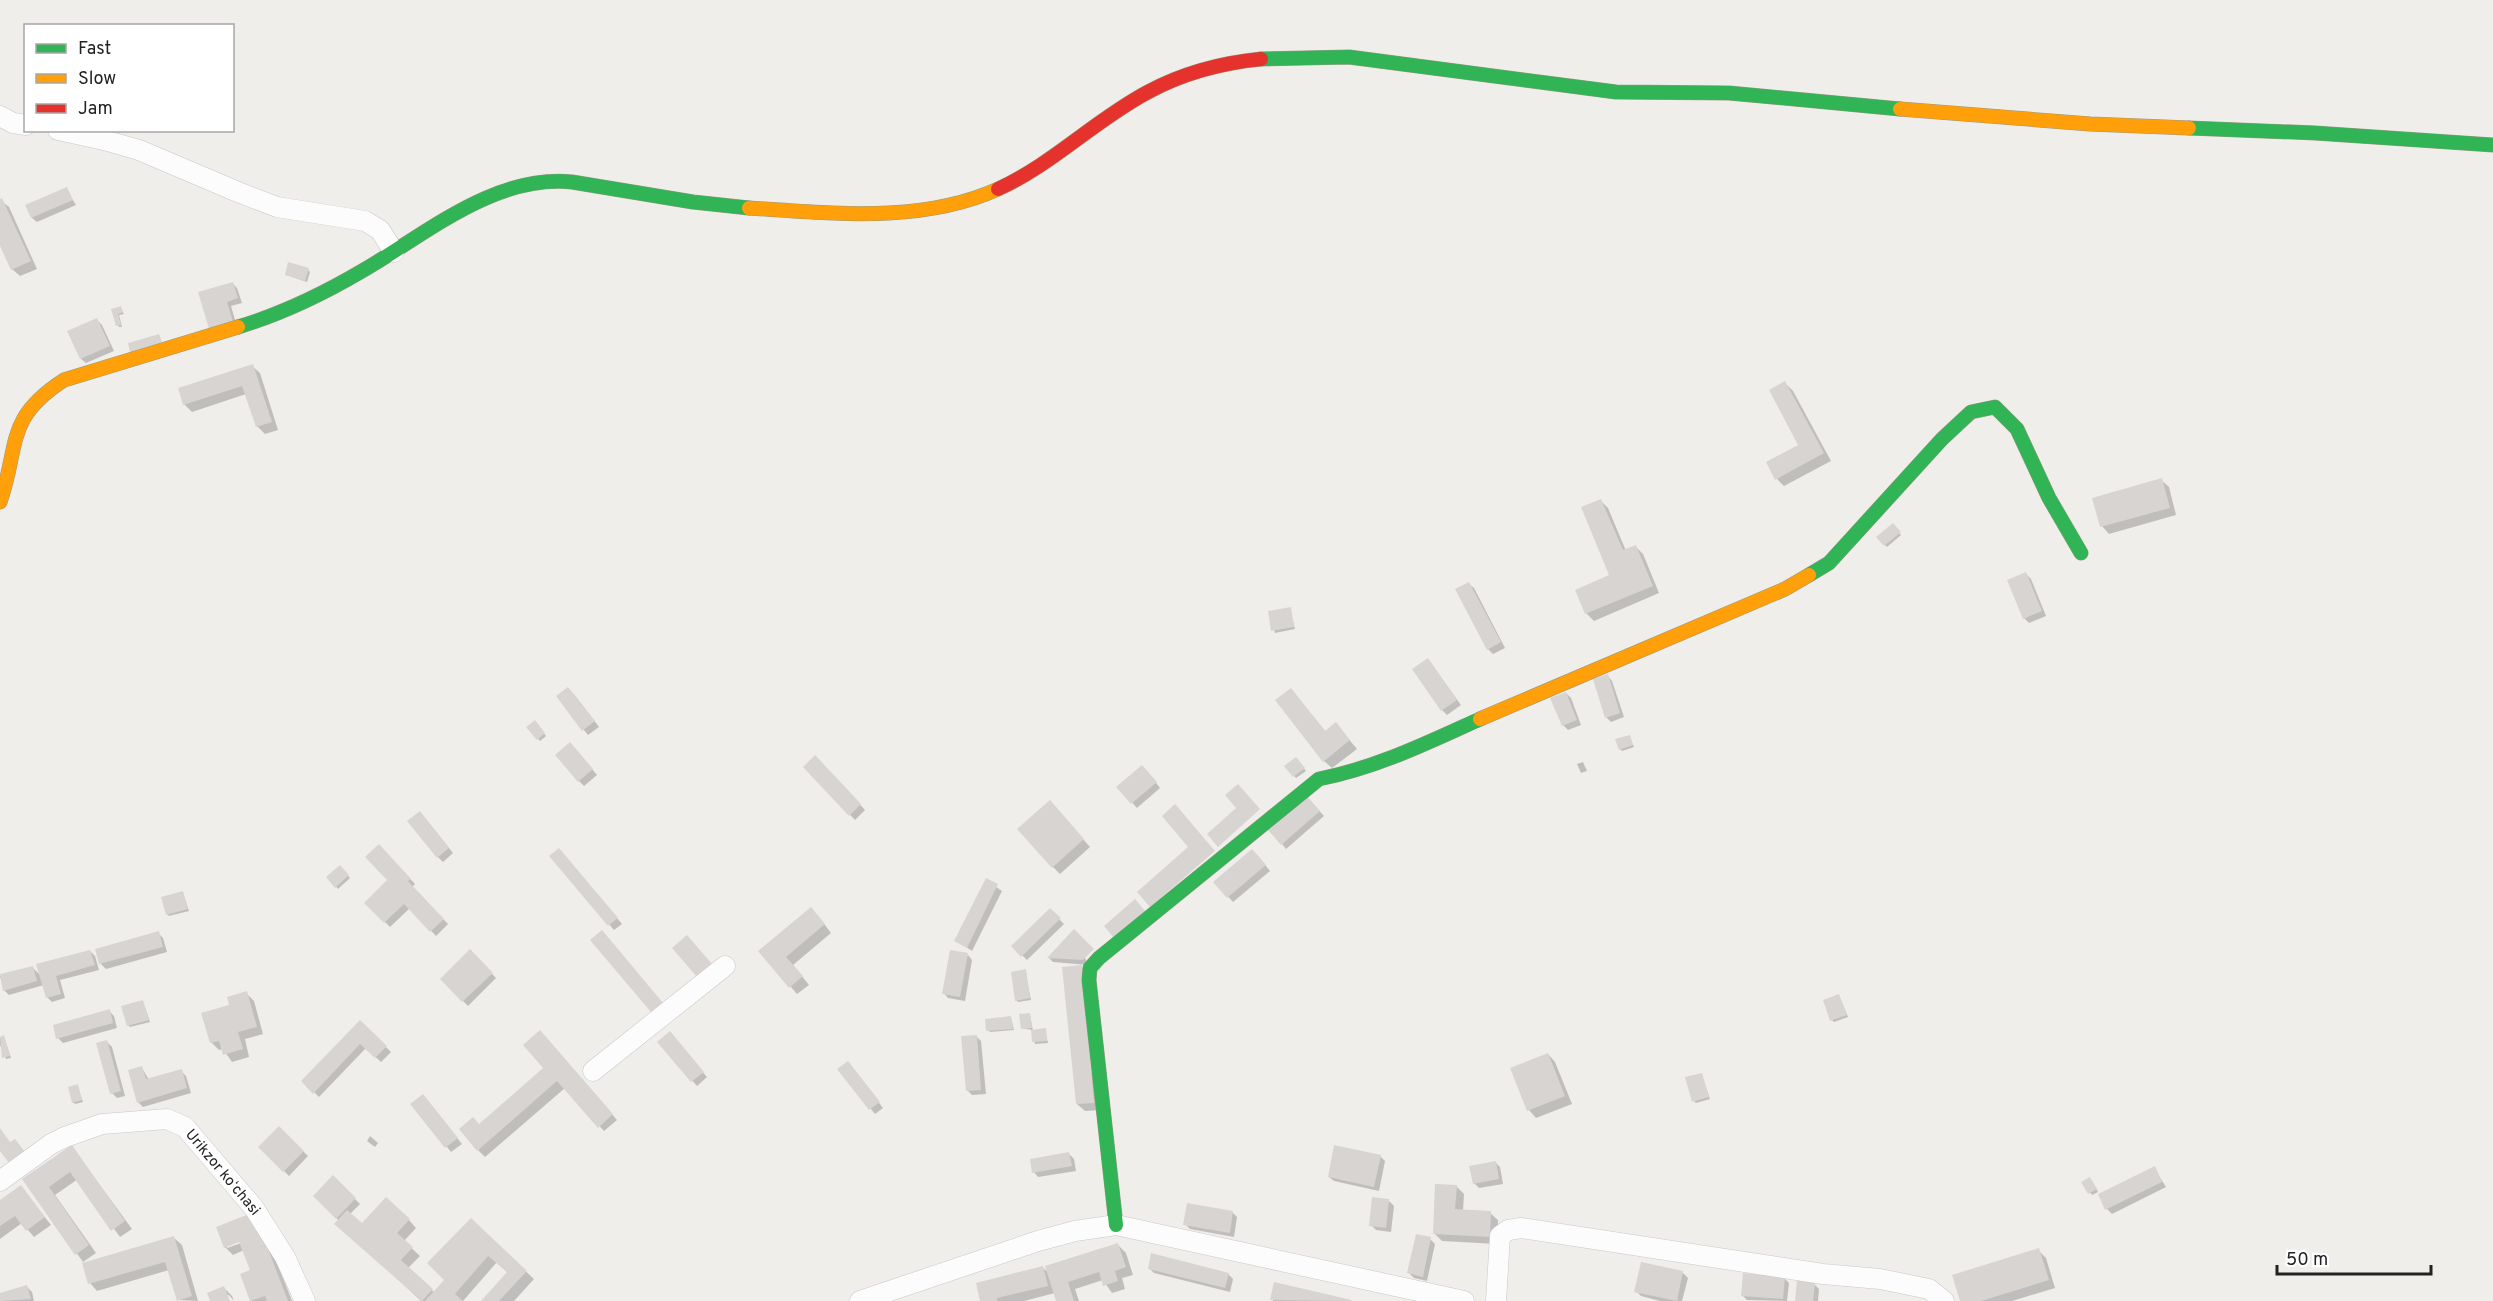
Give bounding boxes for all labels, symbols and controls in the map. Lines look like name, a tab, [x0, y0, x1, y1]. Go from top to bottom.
legend	[24, 24, 234, 132]
text: Fast	[78, 38, 111, 61]
text: Slow	[78, 68, 116, 91]
text: Jam	[78, 98, 113, 121]
street label: Urikzor koʻchasi	[180, 1126, 264, 1220]
scale bar	[2277, 1238, 2432, 1276]
text: 50 m	[2286, 1249, 2328, 1272]

